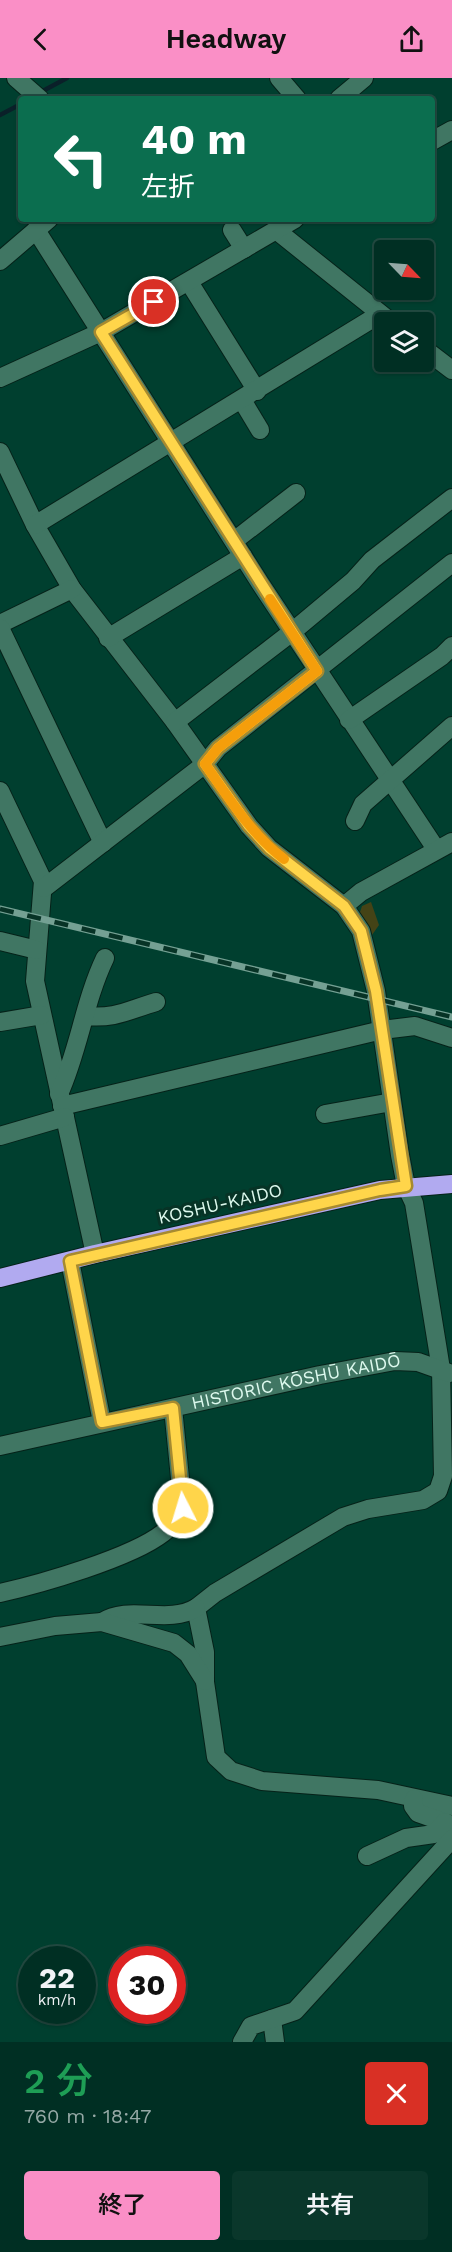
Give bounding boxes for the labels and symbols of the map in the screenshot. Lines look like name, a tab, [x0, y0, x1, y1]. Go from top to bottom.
north arrow	[374, 240, 434, 300]
pin	[128, 276, 179, 327]
street label: KOSHU-KAIDO	[156, 1179, 284, 1228]
street label: HISTORIC KŌSHŪ KAIDŌ	[189, 1349, 402, 1413]
position arrow	[151, 1476, 215, 1540]
speed limit sign: 30	[108, 1946, 186, 2024]

